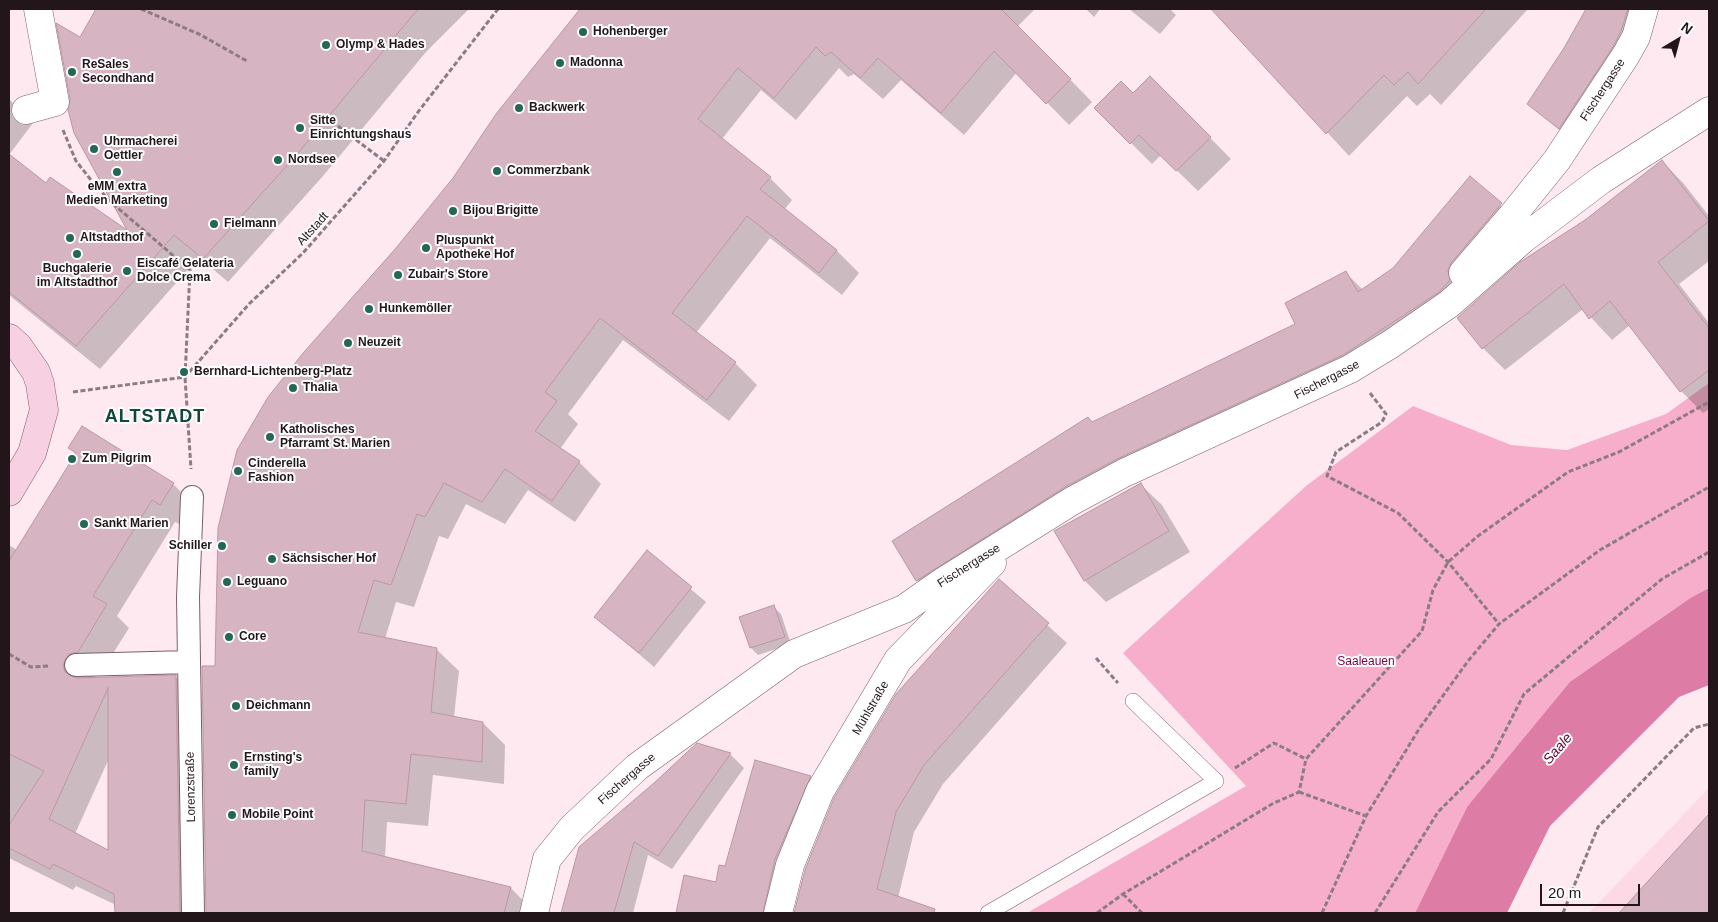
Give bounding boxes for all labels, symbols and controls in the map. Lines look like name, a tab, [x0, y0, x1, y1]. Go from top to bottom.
north arrow	[1653, 15, 1703, 65]
text: N	[1678, 19, 1696, 37]
place label: Hohenberger	[593, 25, 668, 39]
marker: Hohenberger	[577, 26, 589, 38]
place label: Olymp & Hades	[336, 38, 425, 52]
marker: Olymp & Hades	[320, 39, 332, 51]
place label: Madonna	[570, 56, 623, 70]
street label: Fischergasse	[1578, 56, 1628, 124]
marker: Madonna	[554, 57, 566, 69]
place label: ReSales Secondhand	[82, 58, 154, 86]
marker: ReSales Secondhand	[66, 66, 78, 78]
place label: Backwerk	[529, 101, 585, 115]
marker: Backwerk	[513, 102, 525, 114]
place label: Sitte Einrichtungshaus	[310, 114, 411, 142]
marker: Sitte Einrichtungshaus	[294, 122, 306, 134]
place label: Uhrmacherei Oettler	[104, 135, 177, 163]
marker: Uhrmacherei Oettler	[88, 143, 100, 155]
place label: Nordsee	[288, 153, 336, 167]
marker: Nordsee	[272, 154, 284, 166]
place label: Commerzbank	[507, 164, 590, 178]
marker: Commerzbank	[491, 165, 503, 177]
marker: eMM extra Medien Marketing	[111, 166, 123, 178]
place label: eMM extra Medien Marketing	[66, 180, 168, 208]
place label: Bijou Brigitte	[463, 204, 538, 218]
marker: Bijou Brigitte	[447, 205, 459, 217]
street label: Altstadt	[294, 209, 332, 249]
place label: Fielmann	[224, 217, 277, 231]
marker: Fielmann	[208, 218, 220, 230]
place label: Altstadthof	[80, 231, 143, 245]
marker: Altstadthof	[64, 232, 76, 244]
place label: Pluspunkt Apotheke Hof	[436, 234, 514, 262]
marker: Pluspunkt Apotheke Hof	[420, 242, 432, 254]
marker: Buchgalerie im Altstadthof	[71, 248, 83, 260]
place label: Eiscafé Gelateria Dolce Crema	[137, 257, 234, 285]
place label: Buchgalerie im Altstadthof	[37, 262, 117, 290]
marker: Eiscafé Gelateria Dolce Crema	[121, 265, 133, 277]
place label: Zubair's Store	[408, 268, 488, 282]
marker: Zubair's Store	[392, 269, 404, 281]
place label: Hunkemöller	[379, 302, 452, 316]
marker: Hunkemöller	[363, 303, 375, 315]
place label: Neuzeit	[358, 336, 401, 350]
marker: Neuzeit	[342, 337, 354, 349]
street label: Fischergasse	[1292, 357, 1362, 403]
place label: Bernhard-Lichtenberg-Platz	[194, 365, 352, 379]
marker: Bernhard-Lichtenberg-Platz	[178, 366, 190, 378]
place label: Thalia	[303, 381, 338, 395]
marker: Thalia	[287, 382, 299, 394]
district label: ALTSTADT	[104, 406, 206, 428]
place label: Katholisches Pfarramt St. Marien	[280, 423, 390, 451]
marker: Katholisches Pfarramt St. Marien	[264, 431, 276, 443]
place label: Zum Pilgrim	[82, 452, 151, 466]
marker: Zum Pilgrim	[66, 453, 78, 465]
place label: Cinderella Fashion	[248, 457, 306, 485]
marker: Cinderella Fashion	[232, 465, 244, 477]
place label: Sankt Marien	[94, 517, 169, 531]
marker: Sankt Marien	[78, 518, 90, 530]
place label: Schiller	[169, 539, 212, 553]
marker: Schiller	[216, 540, 228, 552]
street label: Fischergasse	[935, 541, 1003, 591]
place label: Sächsischer Hof	[282, 552, 376, 566]
marker: Sächsischer Hof	[266, 553, 278, 565]
place label: Leguano	[237, 575, 287, 589]
marker: Leguano	[221, 576, 233, 588]
place label: Core	[239, 630, 266, 644]
marker: Core	[223, 631, 235, 643]
park label: Saaleauen	[1337, 655, 1395, 669]
street label: Mühlstraße	[850, 678, 892, 738]
place label: Deichmann	[246, 699, 311, 713]
marker: Deichmann	[230, 700, 242, 712]
water label: Saale	[1540, 730, 1576, 768]
street label: Fischergasse	[595, 750, 659, 808]
place label: Ernsting's family	[244, 751, 302, 779]
street label: Lorenzstraße	[183, 752, 199, 822]
marker: Ernsting's family	[228, 759, 240, 771]
place label: Mobile Point	[242, 808, 313, 822]
marker: Mobile Point	[226, 809, 238, 821]
scale bar	[1543, 874, 1643, 906]
text: 20 m	[1548, 884, 1581, 901]

